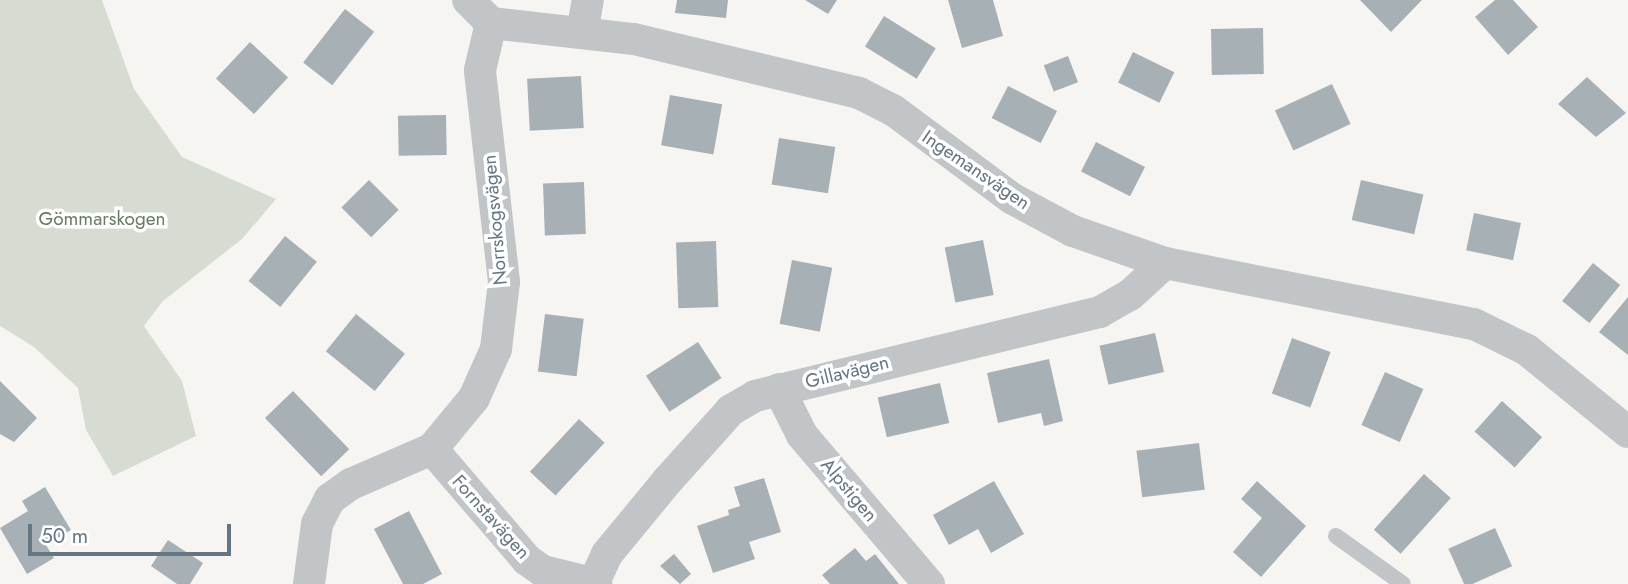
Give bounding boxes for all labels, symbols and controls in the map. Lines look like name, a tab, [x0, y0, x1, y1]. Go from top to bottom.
street label: Ingemansvägen	[918, 126, 1034, 214]
street label: Norrskogsvägen	[478, 154, 512, 286]
park label: Gömmarskogen	[38, 208, 166, 230]
street label: Gillavägen	[803, 351, 891, 393]
street label: Alpstigen	[816, 454, 882, 526]
street label: Fornstavägen	[447, 470, 535, 564]
scale bar	[32, 510, 234, 554]
text: 50 m	[41, 521, 88, 551]

